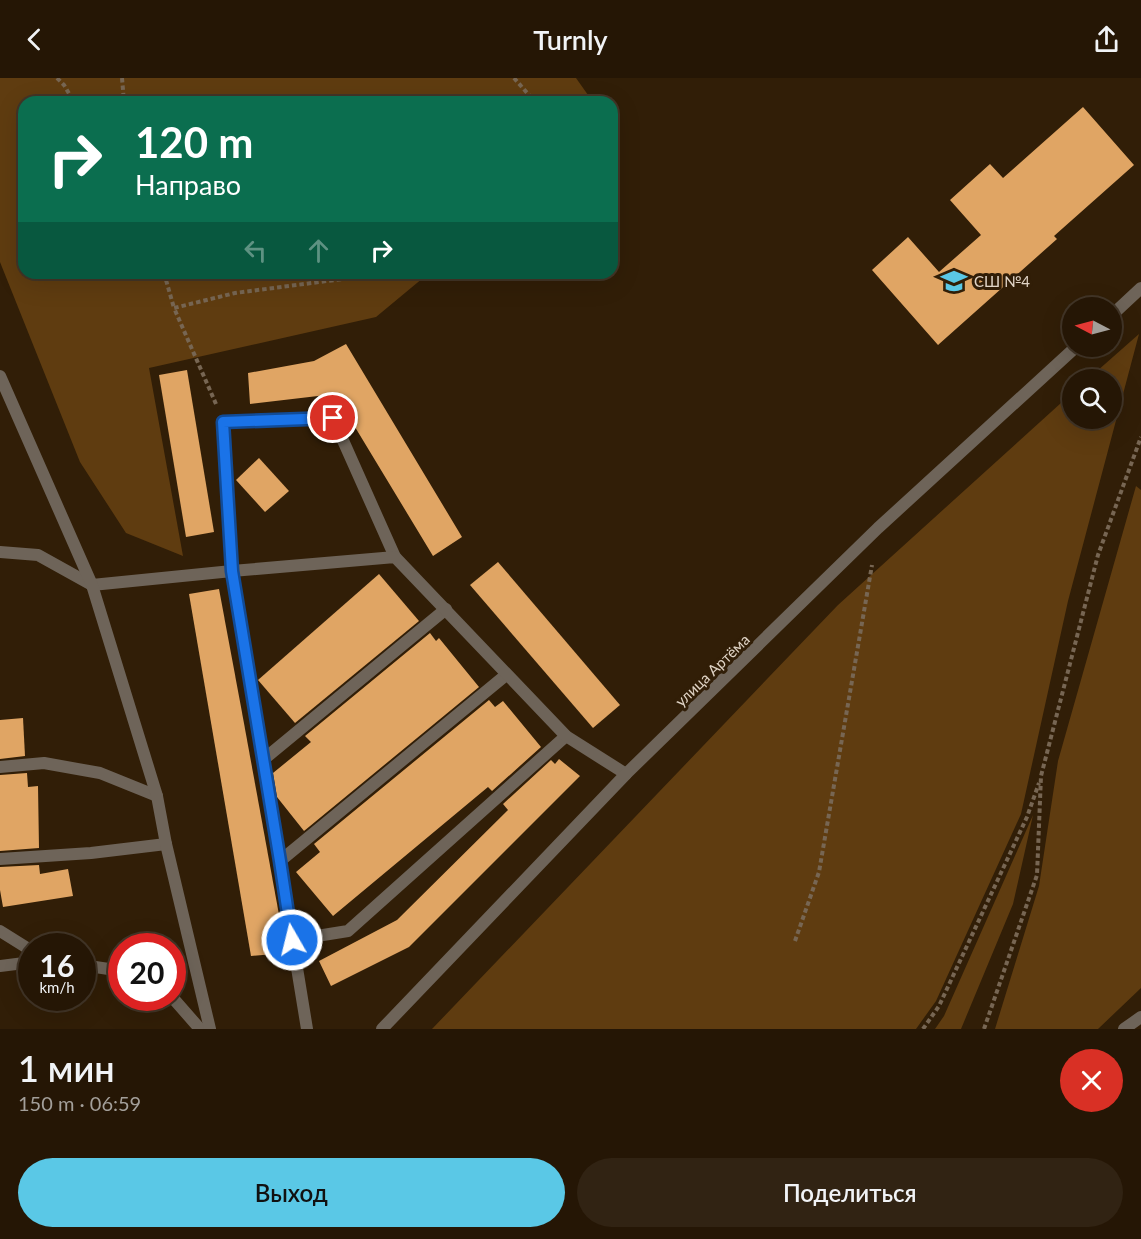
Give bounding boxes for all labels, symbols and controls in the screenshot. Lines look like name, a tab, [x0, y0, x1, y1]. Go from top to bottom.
icon: back	[18, 23, 51, 56]
text: Turnly	[533, 23, 608, 56]
icon: share	[1090, 23, 1123, 56]
text: 120 m	[135, 117, 253, 167]
icon: right	[36, 120, 114, 198]
text: Направо	[135, 168, 241, 201]
icon: left	[239, 234, 272, 267]
icon: ahead	[302, 234, 335, 267]
icon: right	[365, 234, 398, 267]
school or university icon: СШ №4	[939, 266, 969, 296]
place label: СШ №4	[974, 272, 1030, 290]
north arrow	[1062, 297, 1122, 357]
map controls	[1062, 297, 1122, 429]
button: search	[1062, 369, 1122, 429]
pin	[307, 392, 358, 443]
icon: arrive	[316, 401, 349, 434]
street label: улица Артёма	[671, 630, 753, 710]
position arrow	[260, 908, 324, 972]
speed limit sign: 20	[108, 933, 186, 1011]
text: 16	[40, 947, 74, 983]
text: km/h	[39, 978, 75, 996]
text: 1 мин	[18, 1046, 115, 1090]
button: close	[1060, 1049, 1123, 1112]
text: 150 m · 06:59	[18, 1091, 141, 1115]
button: Выход	[18, 1158, 565, 1227]
button: Поделиться	[577, 1158, 1123, 1227]

